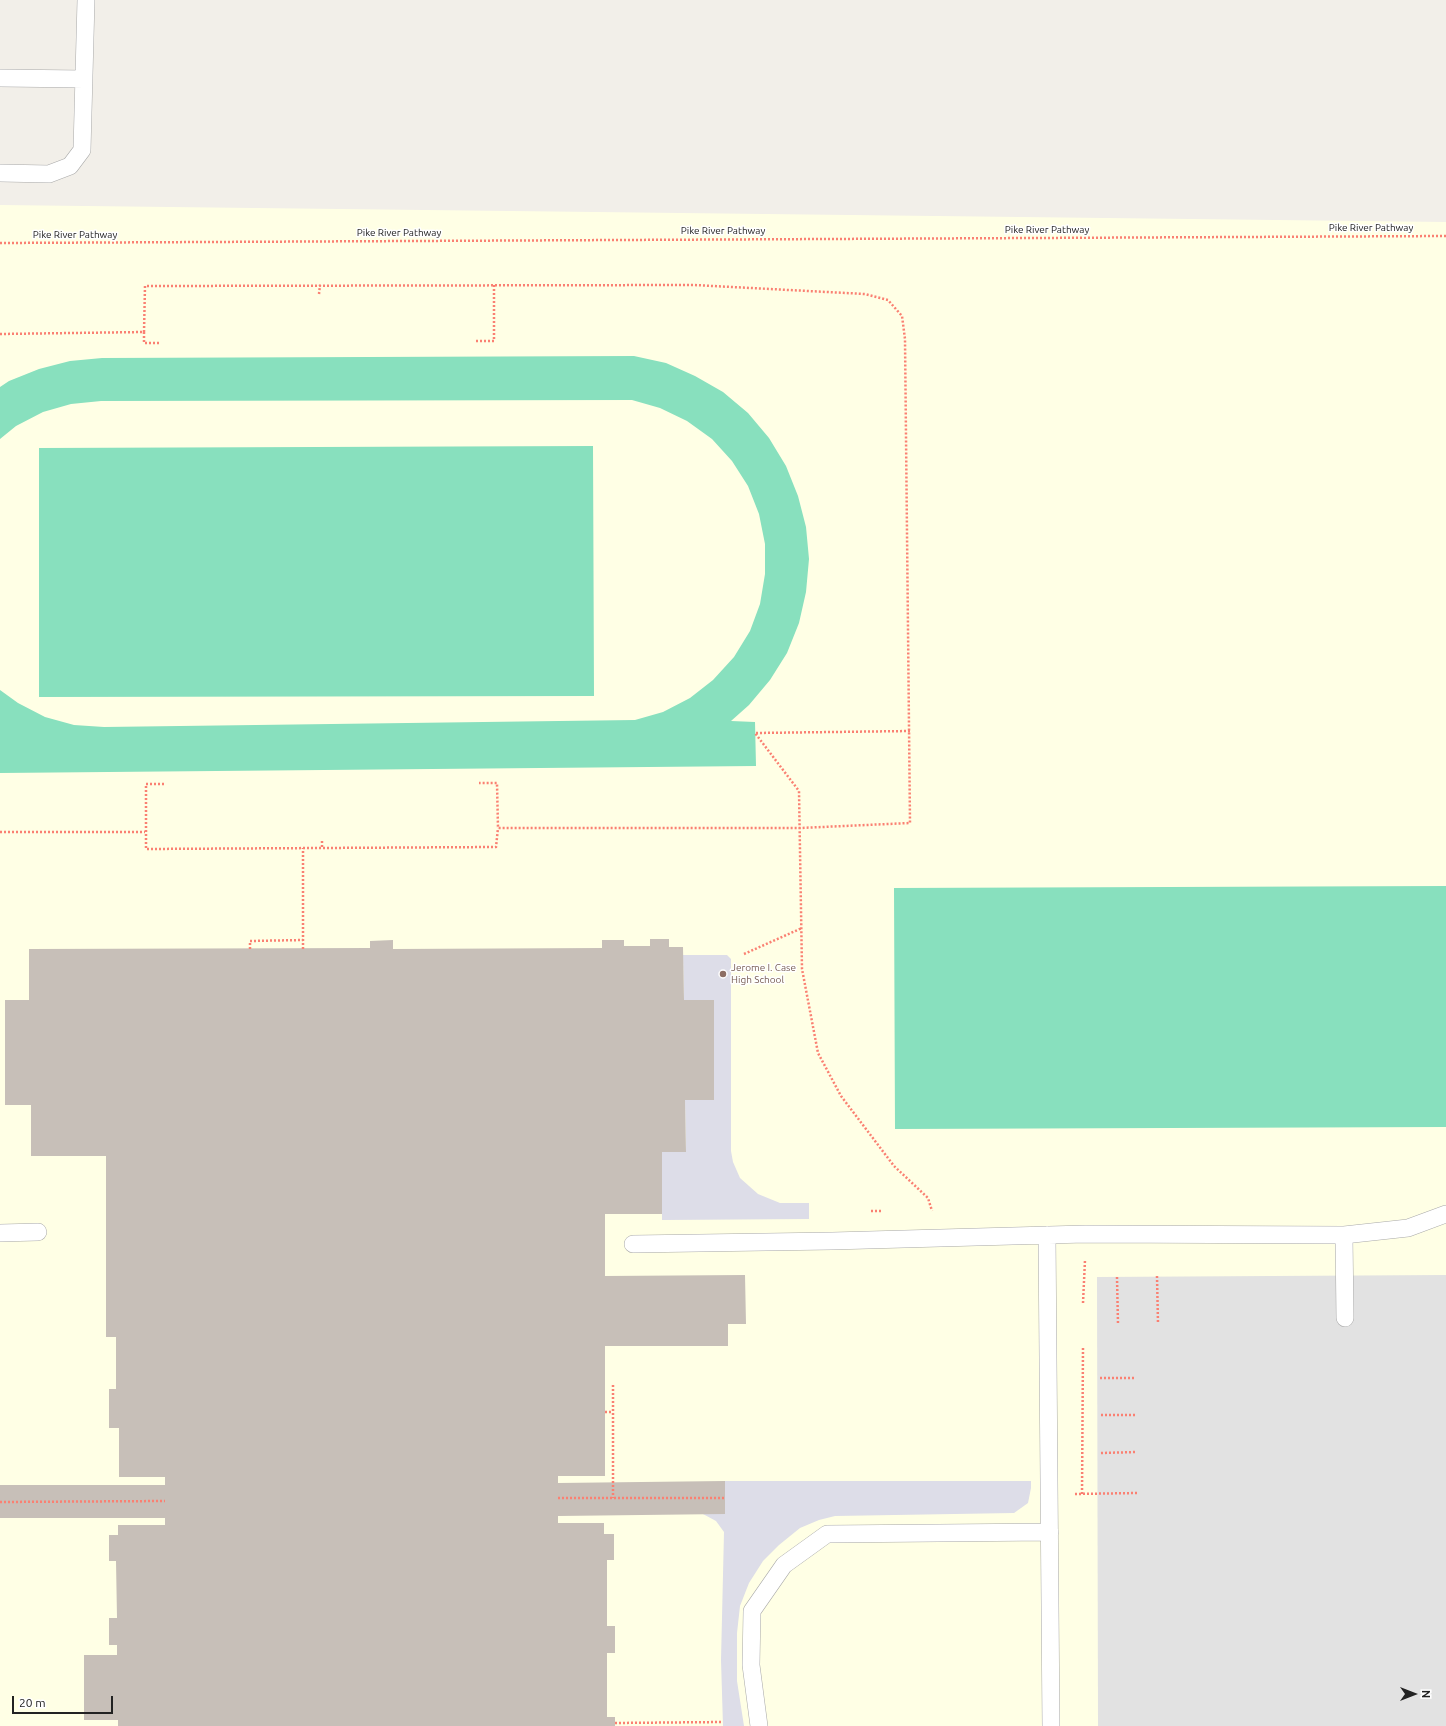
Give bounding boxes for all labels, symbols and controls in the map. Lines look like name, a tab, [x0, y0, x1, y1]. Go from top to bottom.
street label: Pike River Pathway	[1329, 222, 1413, 234]
street label: Pike River Pathway	[1005, 224, 1089, 236]
street label: Pike River Pathway	[681, 225, 765, 237]
street label: Pike River Pathway	[357, 227, 441, 239]
street label: Pike River Pathway	[33, 229, 117, 241]
place label: Jerome I. Case High School	[731, 962, 796, 986]
marker: Jerome I. Case High School	[718, 969, 728, 979]
north arrow	[1394, 1674, 1434, 1714]
scale bar	[14, 1688, 115, 1714]
text: N	[1420, 1690, 1432, 1698]
text: 20 m	[19, 1696, 46, 1709]

